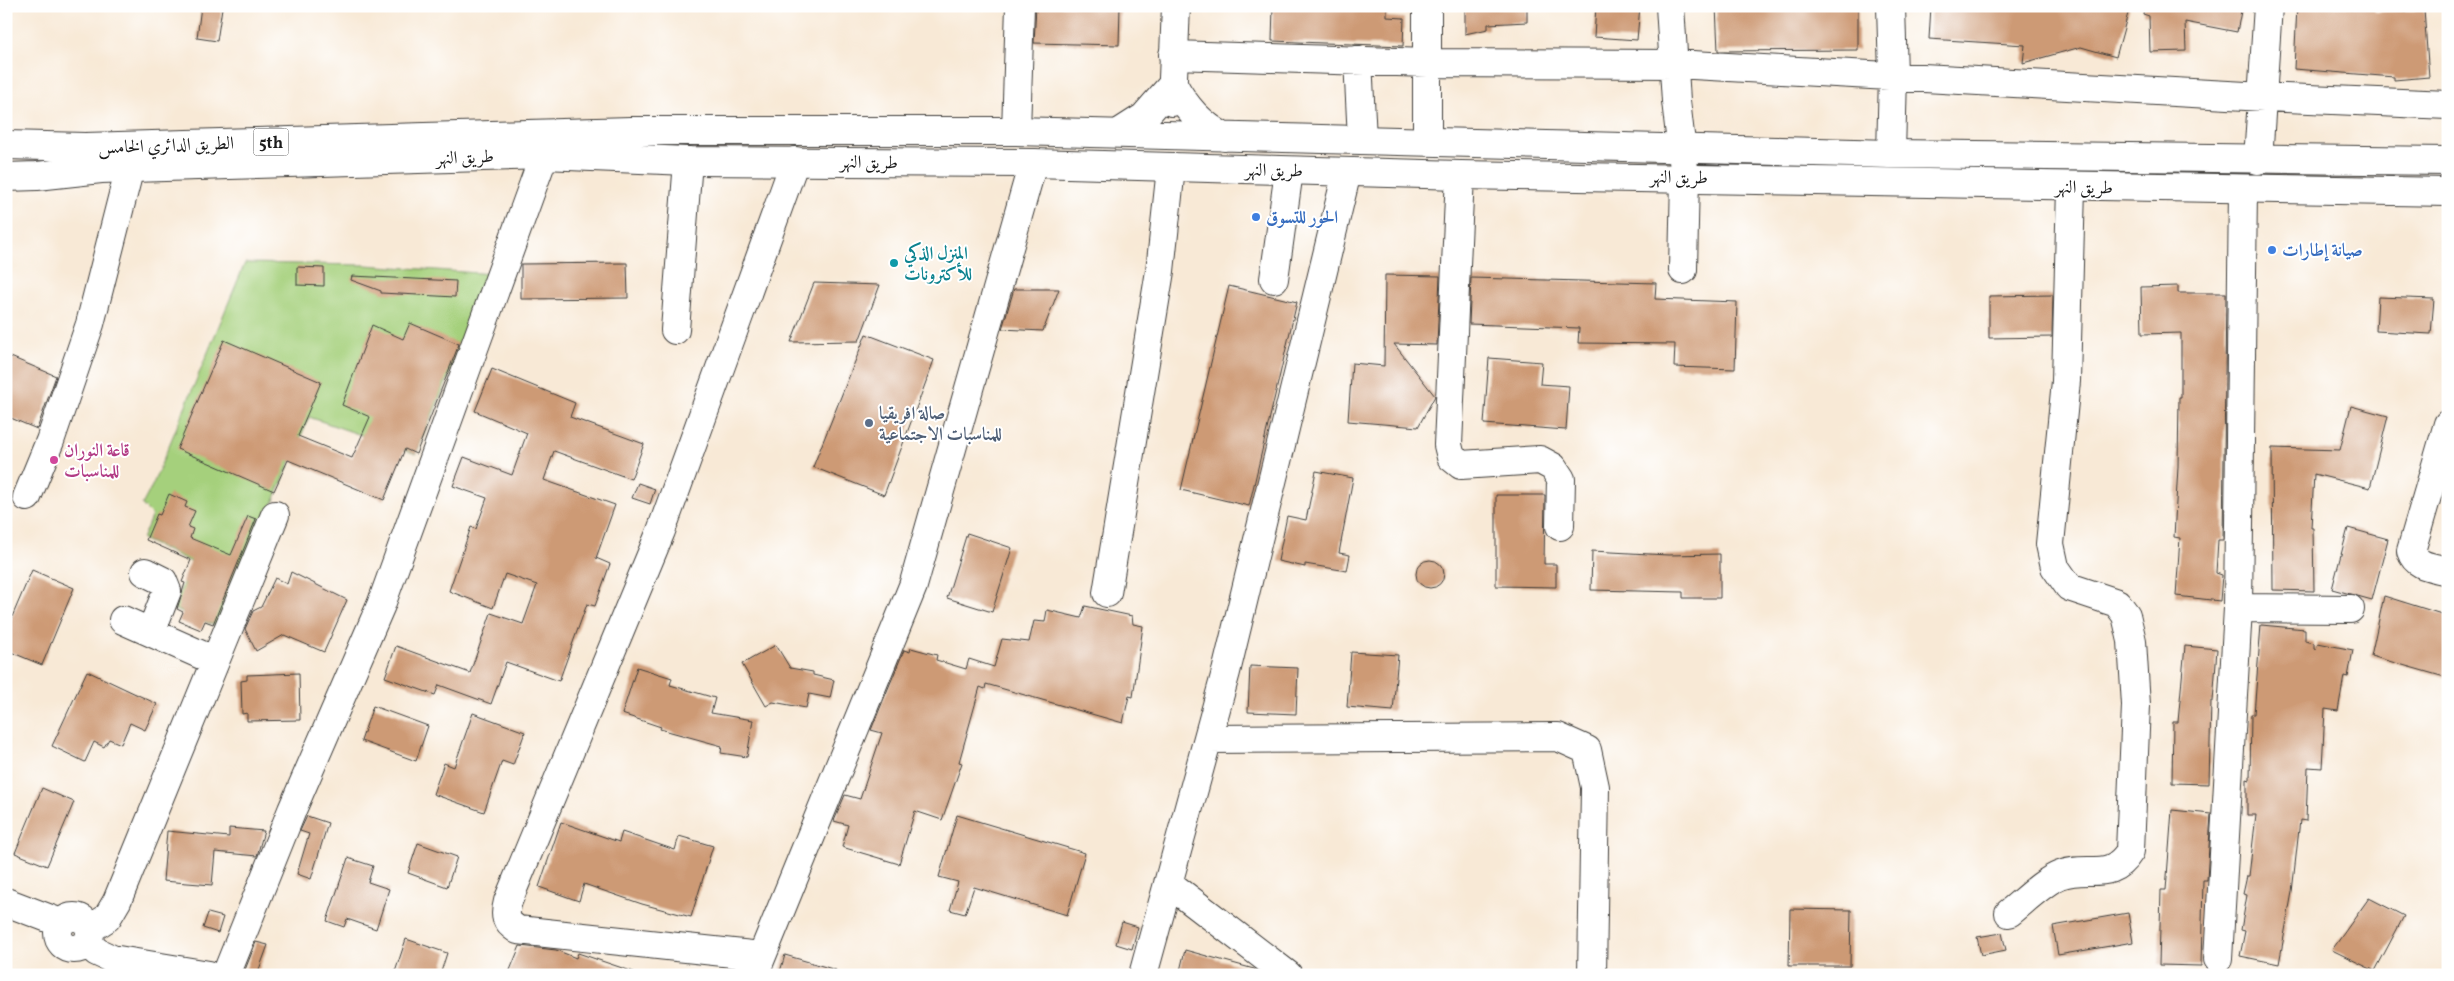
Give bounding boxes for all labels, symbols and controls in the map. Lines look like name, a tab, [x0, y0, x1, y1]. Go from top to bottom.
road number: 5th	[254, 128, 288, 156]
street label: الطريق الدائري الخامس	[98, 132, 235, 162]
street label: طريق النهر	[434, 145, 494, 172]
street label: طريق النهر	[838, 150, 898, 177]
street label: طريق النهر	[1243, 158, 1303, 185]
street label: طريق النهر	[1648, 165, 1708, 192]
street label: طريق النهر	[2053, 175, 2113, 202]
place label: الحور للتسوق	[1266, 206, 1338, 231]
marker: الحور للتسوق	[1250, 211, 1262, 223]
place label: صيانة إطارات	[2282, 239, 2363, 264]
place label: المنزل الذكي للأكترونات	[903, 242, 972, 288]
marker: صيانة إطارات	[2266, 244, 2278, 256]
marker: المنزل الذكي للأكترونات	[888, 257, 900, 269]
place label: صالة افريقيا للمناسبات الاجتماعية	[879, 402, 1002, 448]
marker: صالة افريقيا للمناسبات الاجتماعية	[863, 417, 875, 429]
place label: قاعة النوران للمناسبات	[64, 439, 130, 485]
marker: قاعة النوران للمناسبات	[48, 454, 60, 466]

